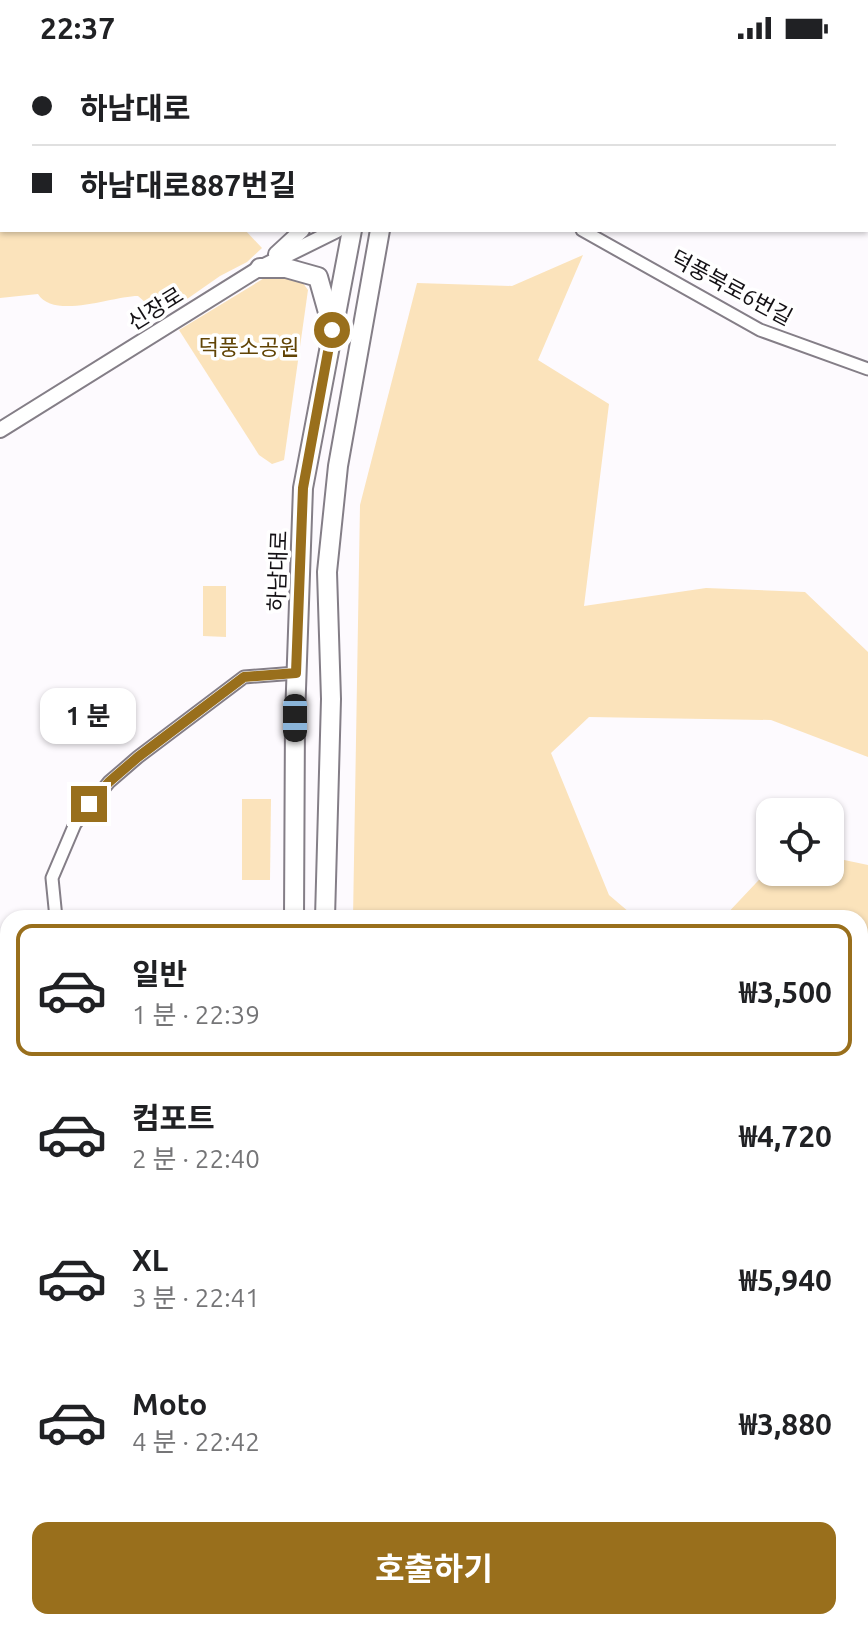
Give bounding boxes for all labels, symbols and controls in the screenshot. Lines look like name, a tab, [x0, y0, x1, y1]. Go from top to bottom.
text: 22:37	[40, 11, 115, 45]
text: 하남대로	[80, 91, 190, 125]
text: 하남대로887번길	[80, 168, 296, 202]
street label: 덕풍북로6번길	[667, 245, 797, 329]
street label: 신장로	[123, 281, 187, 335]
route start	[314, 312, 350, 348]
park label: 덕풍소공원	[198, 334, 300, 359]
street label: 하남대로	[263, 530, 291, 612]
callout: 1 분	[41, 688, 137, 744]
car	[283, 694, 307, 742]
text: 1 분	[66, 701, 110, 730]
route end	[71, 786, 107, 822]
map controls	[756, 798, 844, 886]
button: locate	[756, 798, 844, 886]
icon: car	[36, 954, 108, 1026]
text: 일반	[132, 957, 187, 991]
text: ₩3,500	[739, 975, 832, 1009]
text: 1 분 · 22:39	[132, 1000, 260, 1029]
icon: car	[36, 1098, 108, 1170]
text: 컴포트	[132, 1101, 215, 1135]
text: ₩4,720	[739, 1119, 832, 1153]
text: 2 분 · 22:40	[132, 1144, 260, 1173]
icon: car	[36, 1242, 108, 1314]
text: XL	[132, 1243, 168, 1277]
text: ₩5,940	[739, 1263, 832, 1297]
text: 3 분 · 22:41	[132, 1283, 260, 1312]
icon: car	[36, 1386, 108, 1458]
text: Moto	[132, 1387, 207, 1421]
text: ₩3,880	[739, 1407, 832, 1441]
text: 4 분 · 22:42	[132, 1427, 260, 1456]
button: 호출하기	[32, 1522, 836, 1614]

